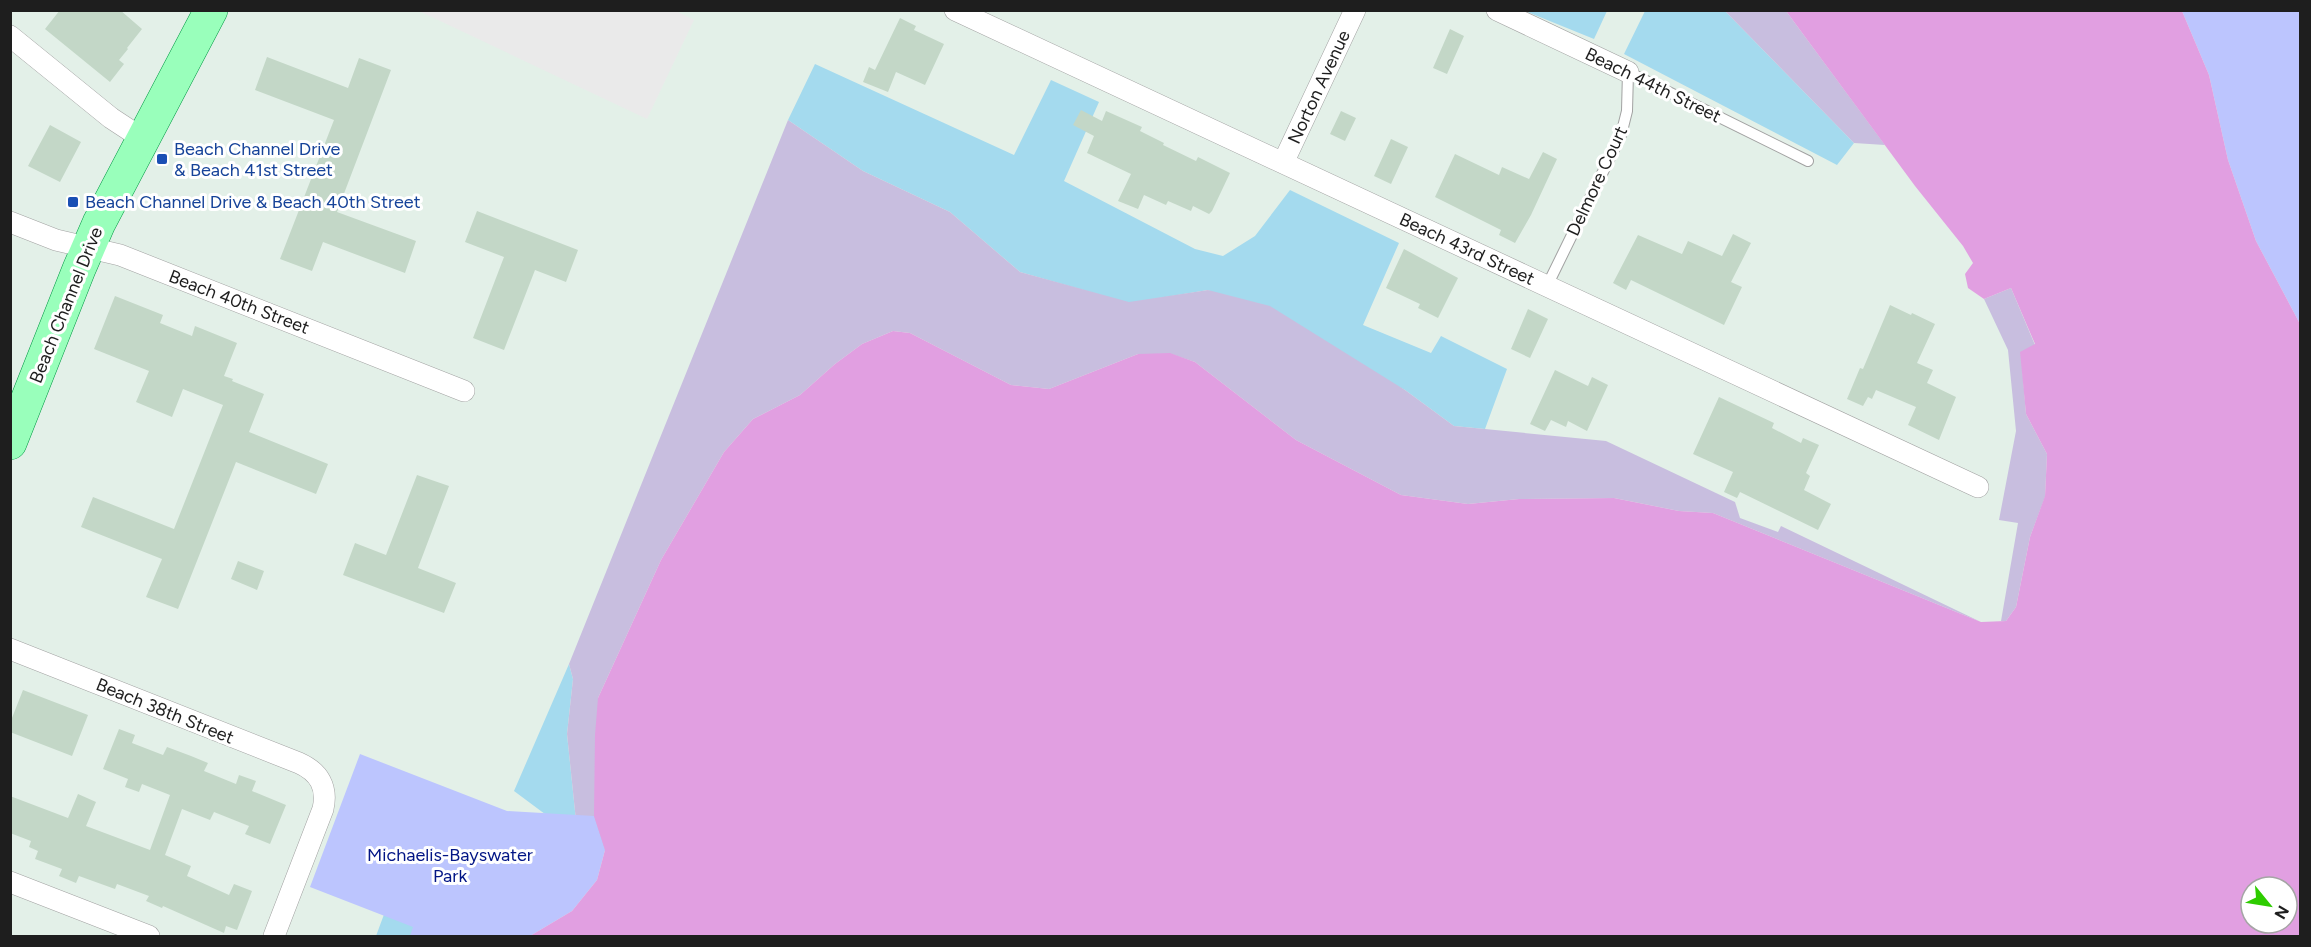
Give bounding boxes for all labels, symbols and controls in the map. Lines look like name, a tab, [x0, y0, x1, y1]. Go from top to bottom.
street label: Norton Avenue	[1283, 26, 1355, 147]
street label: Beach 44th Street	[1582, 43, 1725, 127]
street label: Delmore Court	[1562, 122, 1632, 239]
place label: Beach Channel Drive & Beach 41st Street	[174, 138, 341, 181]
marker: Beach Channel Drive & Beach 41st Street	[155, 152, 169, 166]
place label: Beach Channel Drive & Beach 40th Street	[85, 191, 421, 213]
marker: Beach Channel Drive & Beach 40th Street	[66, 195, 80, 209]
street label: Beach 43rd Street	[1396, 208, 1538, 290]
street label: Beach Channel Drive	[25, 224, 107, 386]
street label: Beach 40th Street	[166, 265, 313, 339]
street label: Beach 38th Street	[93, 673, 237, 749]
park label: Michaelis-Bayswater Park	[367, 844, 533, 887]
north arrow	[2239, 875, 2299, 935]
text: N	[2270, 902, 2293, 922]

